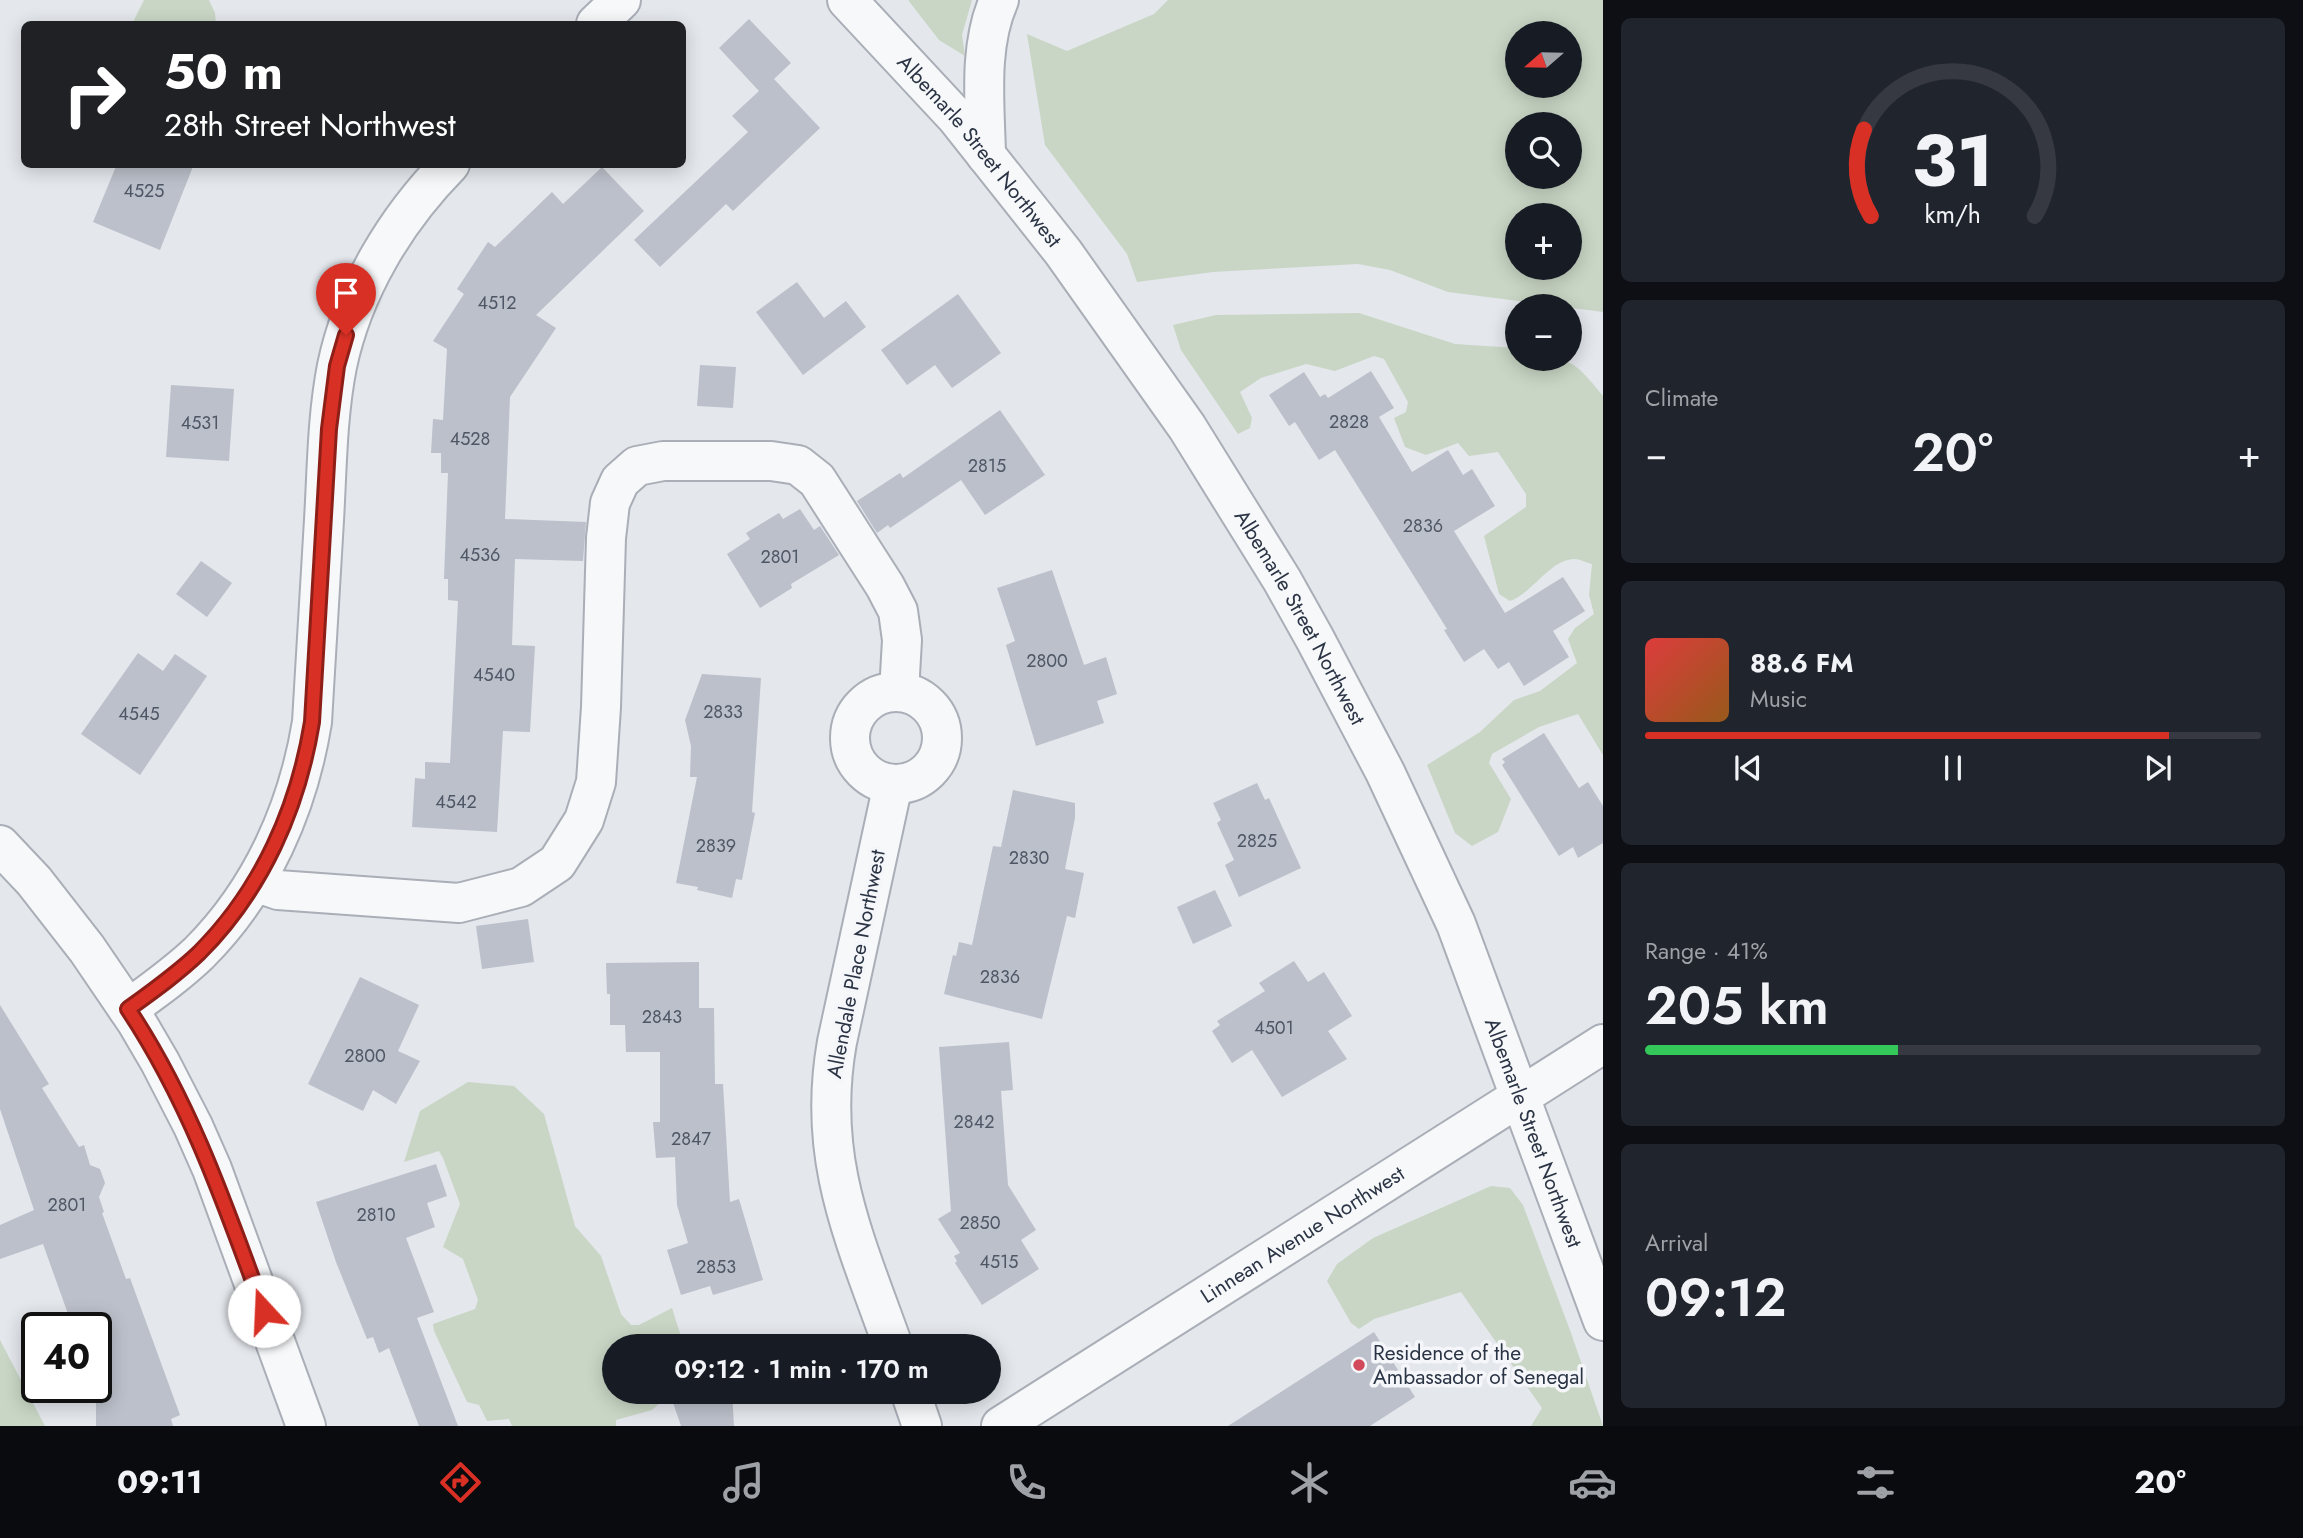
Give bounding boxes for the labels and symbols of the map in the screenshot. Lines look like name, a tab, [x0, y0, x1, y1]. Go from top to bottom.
north arrow	[1505, 21, 1582, 98]
street label: Albemarle Street Northwest	[890, 48, 1069, 254]
house number: 4525	[123, 178, 165, 204]
pin	[316, 263, 376, 335]
house number: 4512	[478, 290, 517, 316]
house number: 2828	[1329, 409, 1369, 435]
house number: 4531	[181, 410, 219, 436]
house number: 4528	[450, 426, 490, 452]
house number: 2815	[968, 453, 1006, 479]
street label: Albemarle Street Northwest	[1227, 504, 1373, 730]
house number: 2836	[1403, 513, 1443, 539]
house number: 4536	[460, 542, 500, 568]
house number: 2801	[761, 544, 799, 570]
house number: 2800	[1026, 648, 1068, 674]
house number: 4540	[473, 662, 515, 688]
house number: 2833	[703, 699, 743, 725]
house number: 4545	[118, 701, 160, 727]
house number: 4542	[435, 789, 477, 815]
house number: 2825	[1237, 828, 1277, 854]
house number: 2839	[696, 833, 736, 859]
house number: 2830	[1009, 845, 1050, 871]
street label: Allendale Place Northwest	[819, 847, 893, 1081]
house number: 2836	[980, 964, 1020, 990]
house number: 2843	[642, 1004, 682, 1030]
street label: Albemarle Street Northwest	[1477, 1014, 1590, 1252]
house number: 4501	[1254, 1015, 1294, 1041]
house number: 2800	[344, 1043, 386, 1069]
house number: 2842	[954, 1109, 994, 1135]
house number: 2847	[671, 1126, 712, 1152]
street label: Linnean Avenue Northwest	[1195, 1159, 1410, 1311]
house number: 2801	[48, 1192, 86, 1218]
house number: 2810	[357, 1202, 396, 1228]
house number: 2850	[959, 1210, 1001, 1236]
house number: 4515	[980, 1249, 1018, 1275]
house number: 2853	[696, 1254, 736, 1280]
position arrow	[227, 1274, 301, 1348]
speed limit sign: 40	[21, 1312, 112, 1403]
place label: Residence of the Ambassador of Senegal	[1373, 1338, 1584, 1392]
marker: Residence of the Ambassador of Senegal	[1351, 1357, 1367, 1373]

